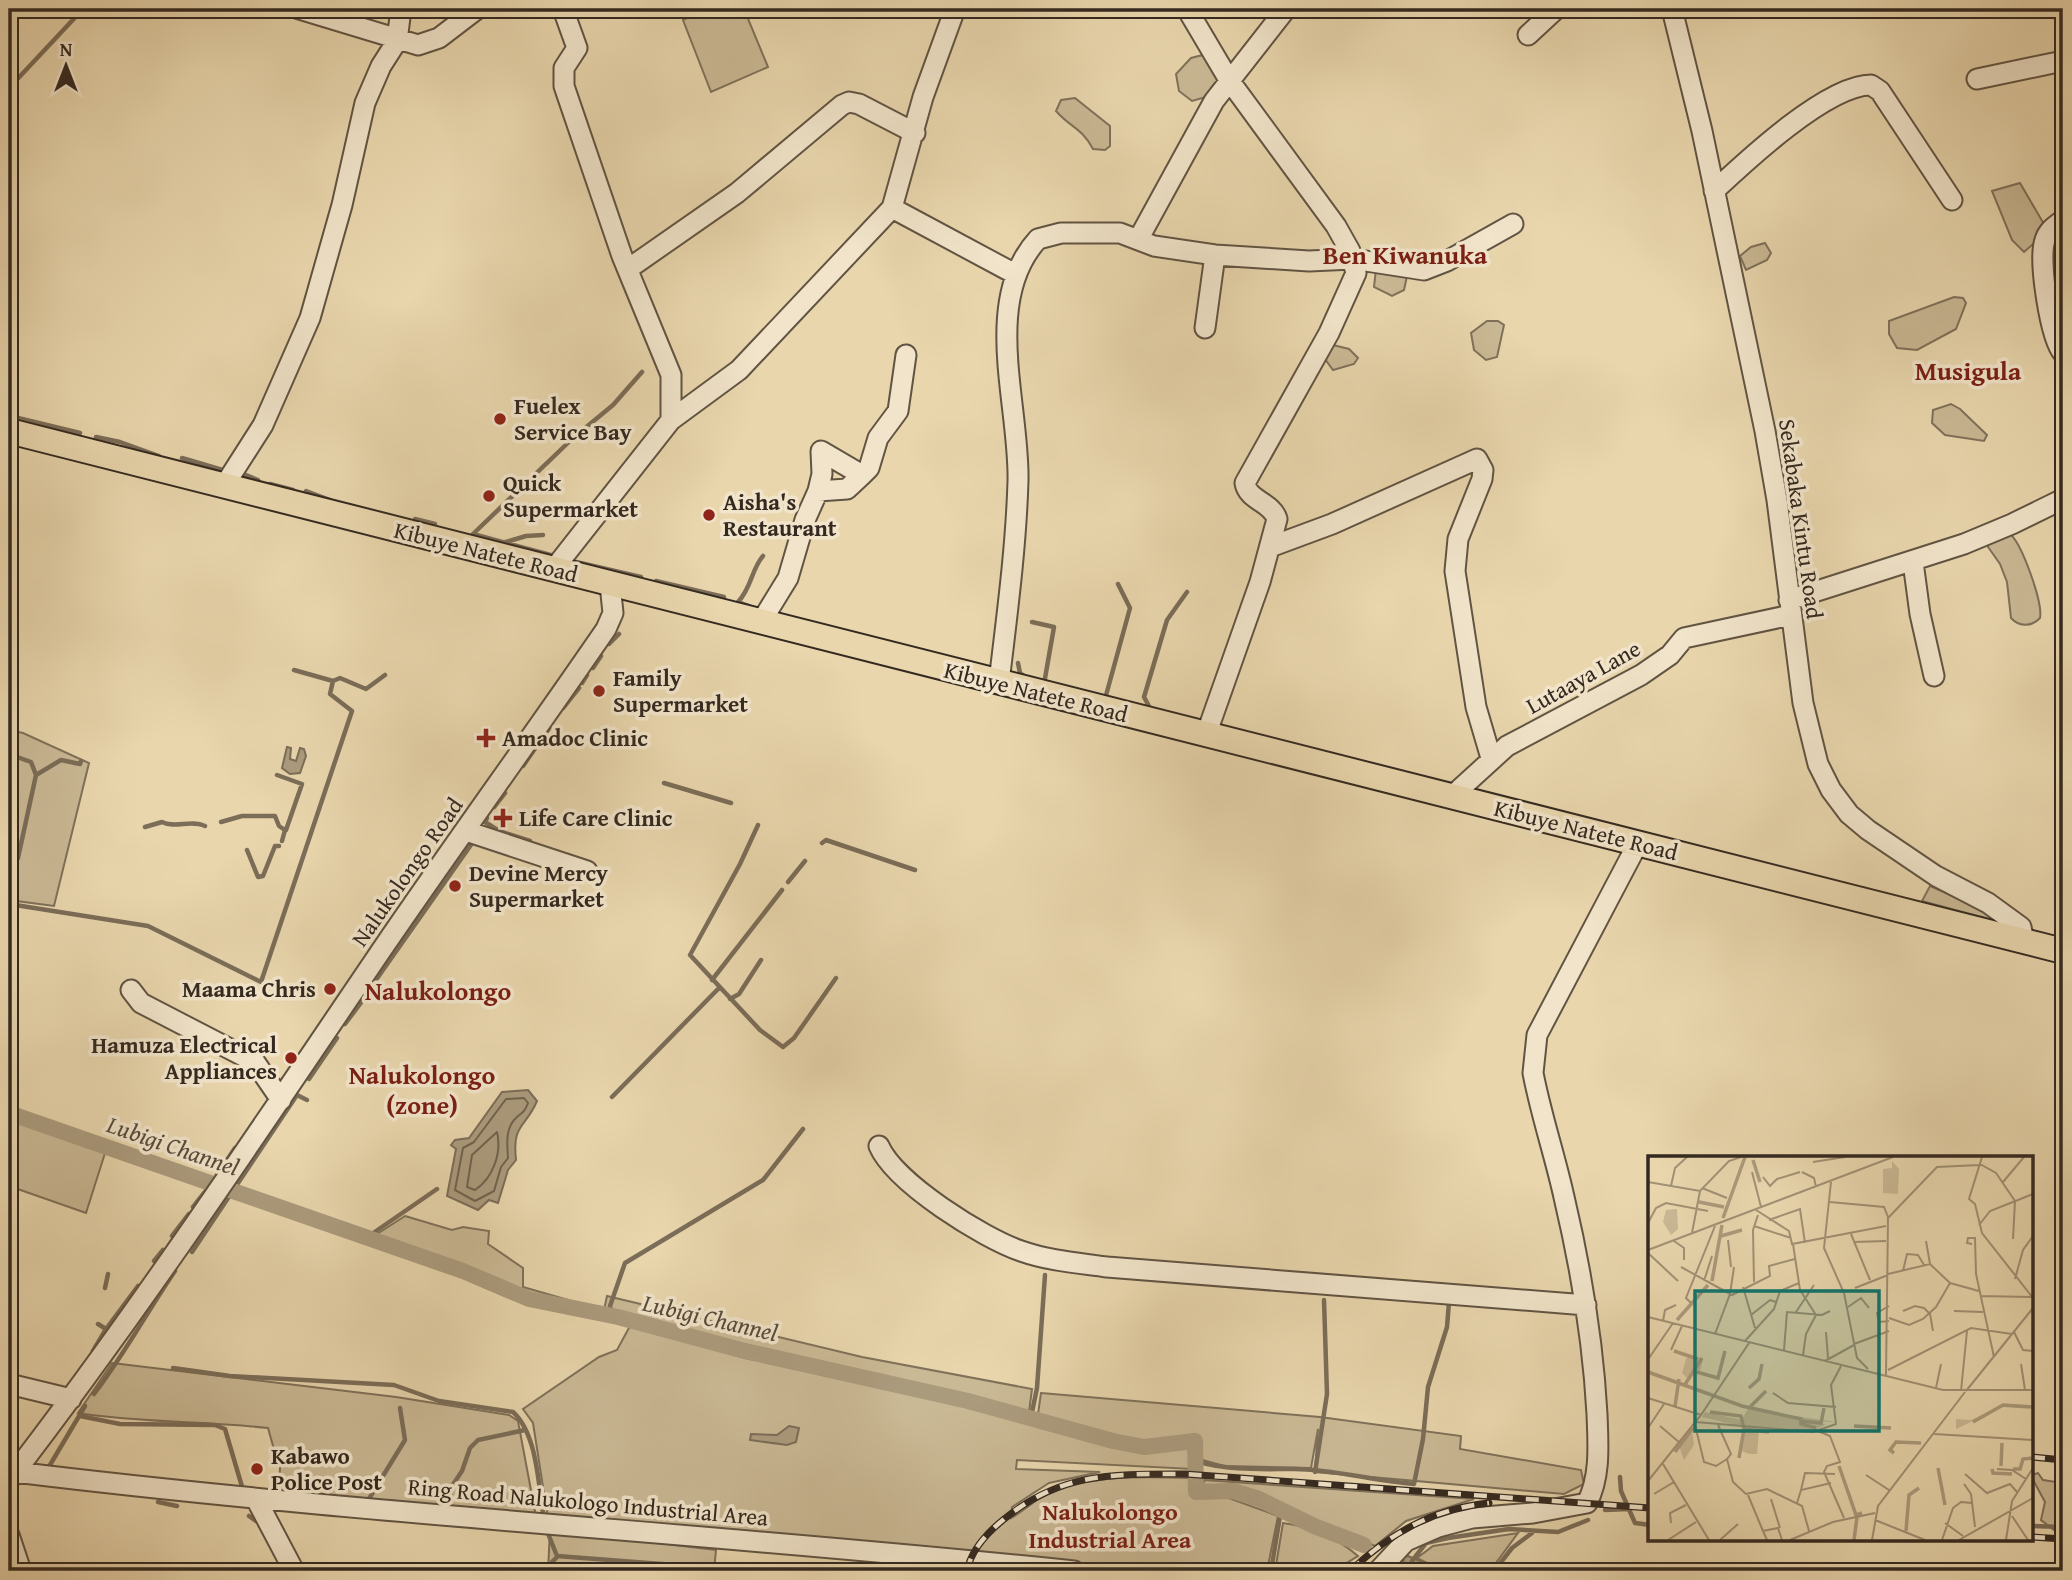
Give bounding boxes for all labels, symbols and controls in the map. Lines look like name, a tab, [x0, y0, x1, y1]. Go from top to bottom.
north arrow	[32, 32, 102, 102]
text: N	[60, 35, 73, 63]
district label: Ben Kiwanuka	[1323, 235, 1488, 274]
district label: Musigula	[1915, 351, 2022, 390]
place label: Fuelex Service Bay	[514, 389, 632, 448]
marker: Fuelex Service Bay	[492, 411, 508, 427]
street label: Sekabaka Kintu Road	[1771, 417, 1832, 622]
place label: Quick Supermarket	[503, 466, 638, 525]
place label: Aisha's Restaurant	[723, 485, 837, 544]
marker: Quick Supermarket	[481, 488, 497, 504]
marker: Aisha's Restaurant	[701, 507, 717, 523]
street label: Kibuye Natete Road	[391, 513, 582, 590]
street label: Lutaaya Lane	[1520, 632, 1646, 722]
street label: Kibuye Natete Road	[941, 653, 1132, 730]
place label: Family Supermarket	[613, 661, 748, 720]
marker: Family Supermarket	[591, 683, 607, 699]
place label: Amadoc Clinic	[502, 721, 648, 754]
marker: Amadoc Clinic	[476, 728, 496, 748]
street label: Nalukolongo Road	[343, 790, 471, 953]
street label: Kibuye Natete Road	[1491, 791, 1682, 868]
place label: Life Care Clinic	[519, 801, 673, 834]
marker: Life Care Clinic	[493, 808, 513, 828]
place label: Devine Mercy Supermarket	[469, 856, 608, 915]
marker: Devine Mercy Supermarket	[447, 878, 463, 894]
district label: Nalukolongo	[365, 971, 511, 1010]
place label: Maama Chris	[182, 972, 316, 1005]
marker: Maama Chris	[322, 981, 338, 997]
place label: Hamuza Electrical Appliances	[91, 1028, 277, 1087]
marker: Hamuza Electrical Appliances	[283, 1050, 299, 1066]
district label: Nalukolongo (zone)	[349, 1055, 495, 1124]
water label: Lubigi Channel	[101, 1106, 244, 1185]
inset map	[1648, 1156, 2034, 1542]
water label: Lubigi Channel	[638, 1285, 781, 1350]
place label: Kabawo Police Post	[271, 1439, 382, 1498]
marker: Kabawo Police Post	[249, 1461, 265, 1477]
street label: Ring Road Nalukologo Industrial Area	[407, 1469, 770, 1534]
district label: Nalukolongo Industrial Area	[1029, 1494, 1192, 1557]

